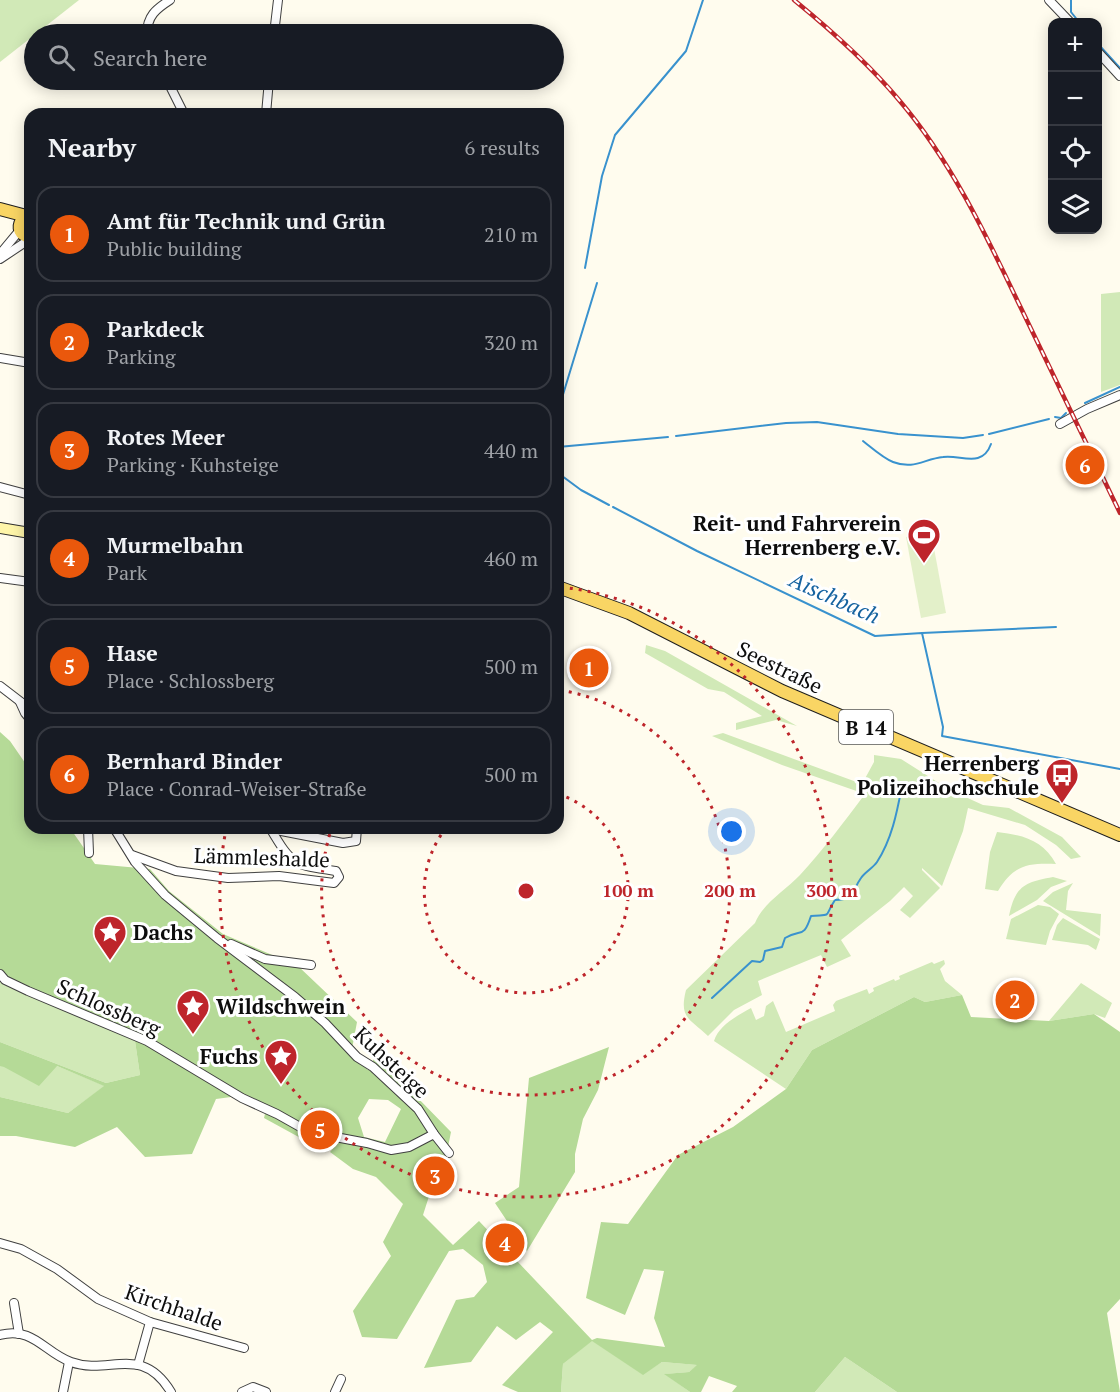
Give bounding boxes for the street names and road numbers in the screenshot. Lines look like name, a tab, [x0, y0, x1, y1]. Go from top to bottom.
street label: Seestraße	[733, 634, 827, 700]
road number: B 14	[839, 710, 893, 744]
street label: Lämmleshalde	[194, 841, 330, 873]
street label: Schlossberg	[53, 972, 166, 1043]
street label: Kuhsteige	[348, 1020, 436, 1104]
street label: Kirchhalde	[121, 1277, 227, 1337]

